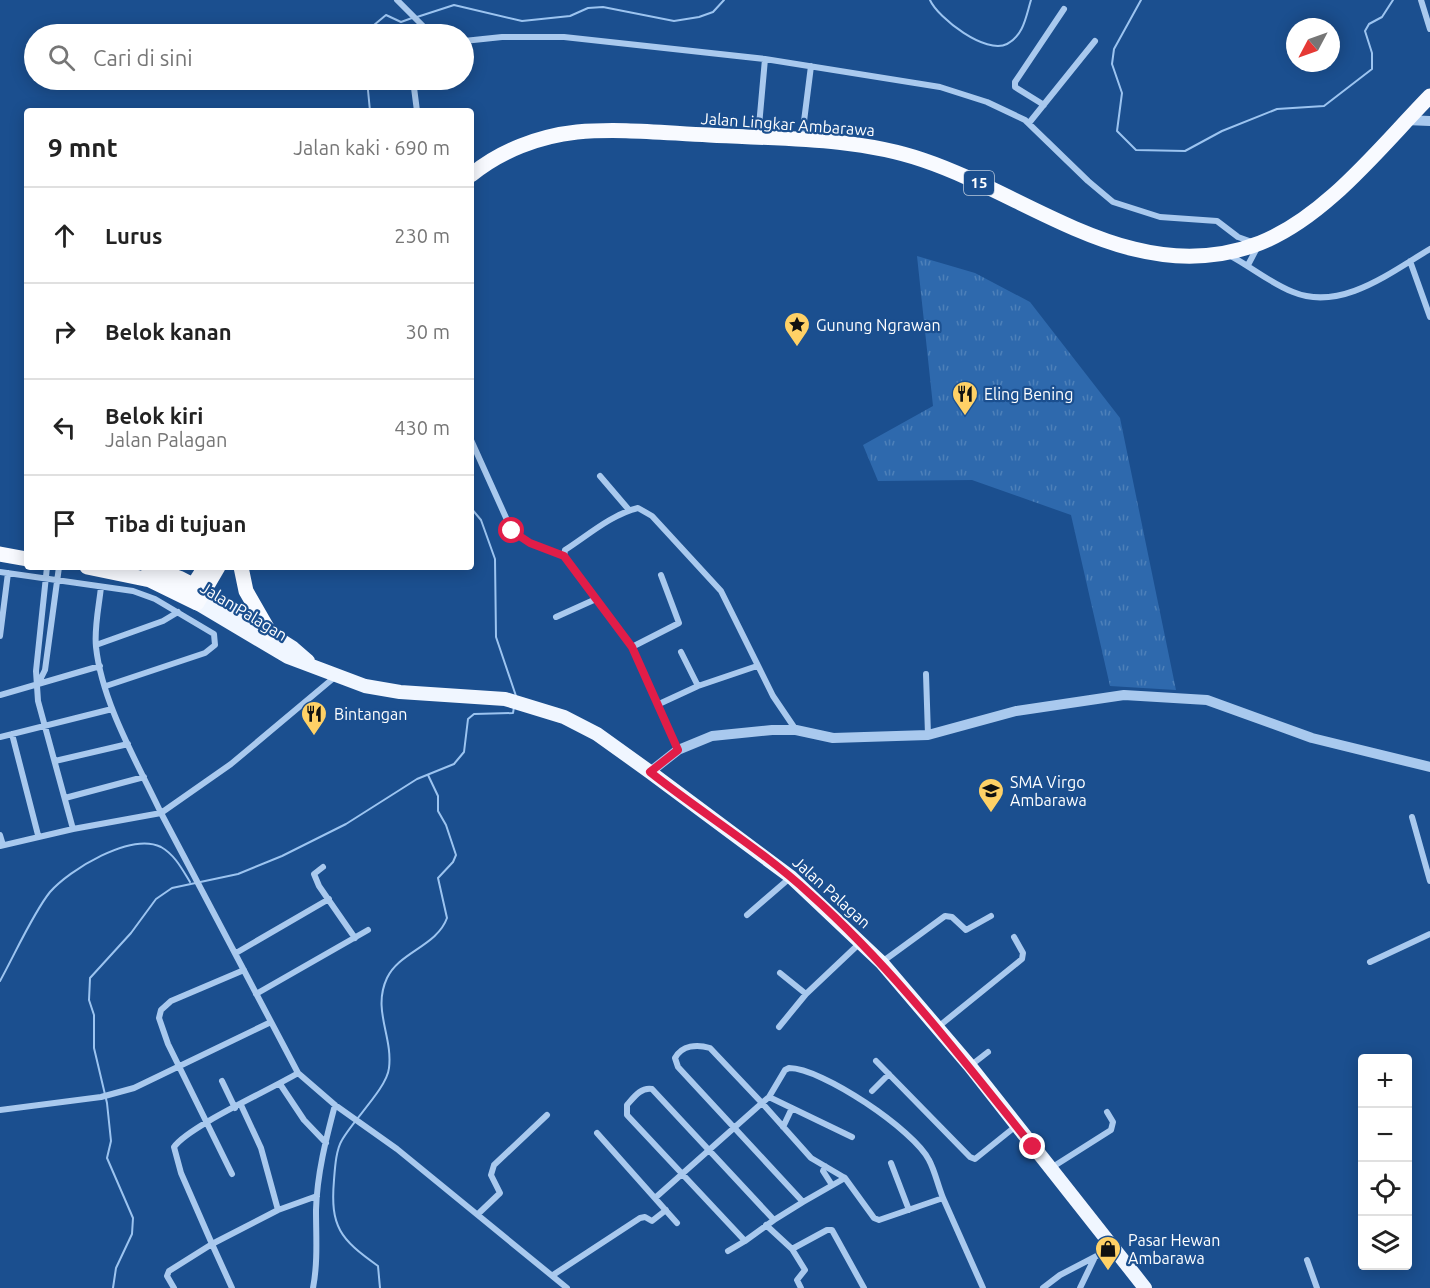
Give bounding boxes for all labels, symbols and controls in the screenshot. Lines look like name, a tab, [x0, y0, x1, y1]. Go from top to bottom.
north arrow	[1286, 18, 1340, 72]
search box	[24, 24, 474, 90]
icon: search	[45, 41, 78, 74]
text: Cari di sini	[93, 45, 193, 70]
street label: Jalan Lingkar Ambarawa	[700, 109, 876, 139]
text: 9 mnt	[48, 133, 118, 162]
text: Jalan kaki · 690 m	[293, 136, 450, 159]
road number: 15	[964, 171, 994, 195]
icon: ahead	[48, 219, 81, 252]
text: Lurus	[105, 223, 162, 248]
text: 230 m	[394, 224, 450, 247]
place icon: Gunung Ngrawan	[782, 310, 812, 348]
icon: right	[48, 315, 81, 348]
place label: Gunung Ngrawan	[816, 316, 941, 334]
text: Belok kanan	[105, 319, 232, 344]
text: 30 m	[406, 320, 450, 343]
restaurant icon: Eling Bening	[950, 379, 980, 417]
place label: Eling Bening	[984, 385, 1073, 403]
text: Belok kiri	[105, 403, 203, 428]
icon: left	[48, 411, 81, 444]
text: 430 m	[394, 416, 450, 439]
text: Jalan Palagan	[105, 428, 228, 451]
icon: arrive	[48, 507, 81, 540]
text: Tiba di tujuan	[105, 511, 246, 536]
route start	[498, 517, 524, 543]
street label: Jalan Palagan	[197, 578, 291, 644]
restaurant icon: Bintangan	[299, 699, 329, 737]
place label: Bintangan	[334, 705, 407, 723]
place label: SMA Virgo Ambarawa	[1010, 773, 1087, 809]
school or university icon: SMA Virgo Ambarawa	[976, 776, 1006, 814]
street label: Jalan Palagan	[790, 853, 874, 931]
map controls	[1358, 1054, 1412, 1270]
button: +	[1358, 1054, 1412, 1108]
button: −	[1358, 1108, 1412, 1162]
route end	[1019, 1133, 1045, 1159]
button: locate	[1358, 1162, 1412, 1216]
button: layers	[1358, 1216, 1412, 1270]
place label: Pasar Hewan Ambarawa	[1128, 1231, 1220, 1267]
shop icon: Pasar Hewan Ambarawa	[1093, 1234, 1123, 1272]

